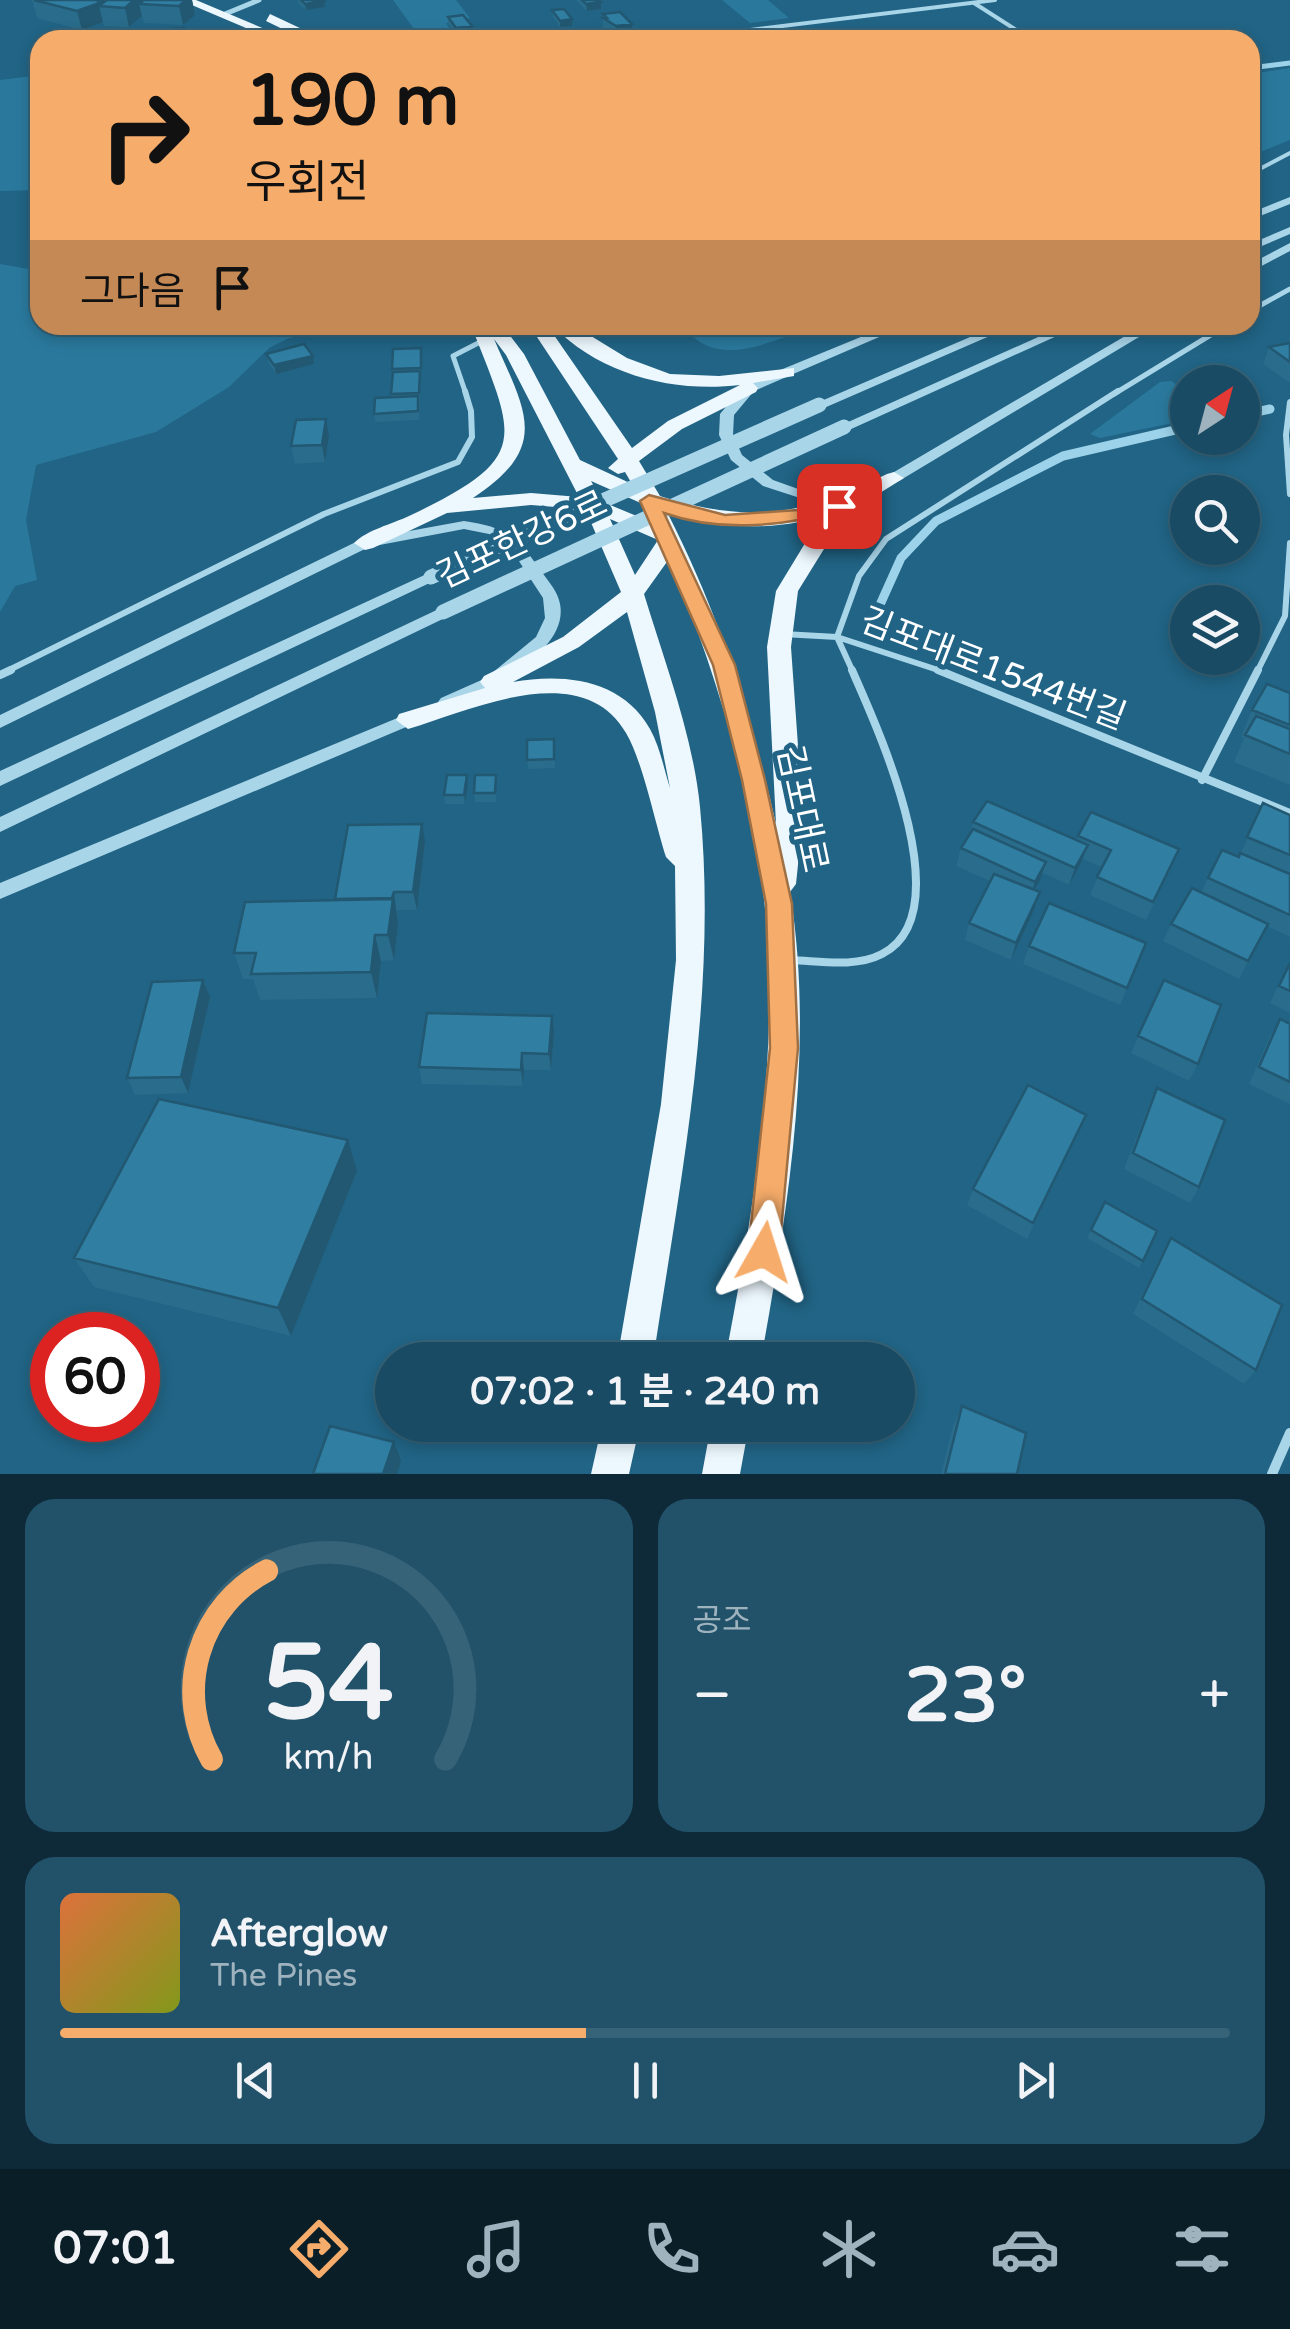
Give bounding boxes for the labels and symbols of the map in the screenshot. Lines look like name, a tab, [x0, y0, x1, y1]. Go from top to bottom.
north arrow	[1170, 365, 1260, 455]
pin	[797, 464, 882, 549]
street label: 김포한강6로	[430, 482, 614, 598]
street label: 김포대로1544번길	[854, 599, 1132, 739]
street label: 김포대로	[768, 742, 836, 876]
position arrow	[712, 1200, 816, 1304]
speed limit sign: 60	[30, 1312, 160, 1442]

